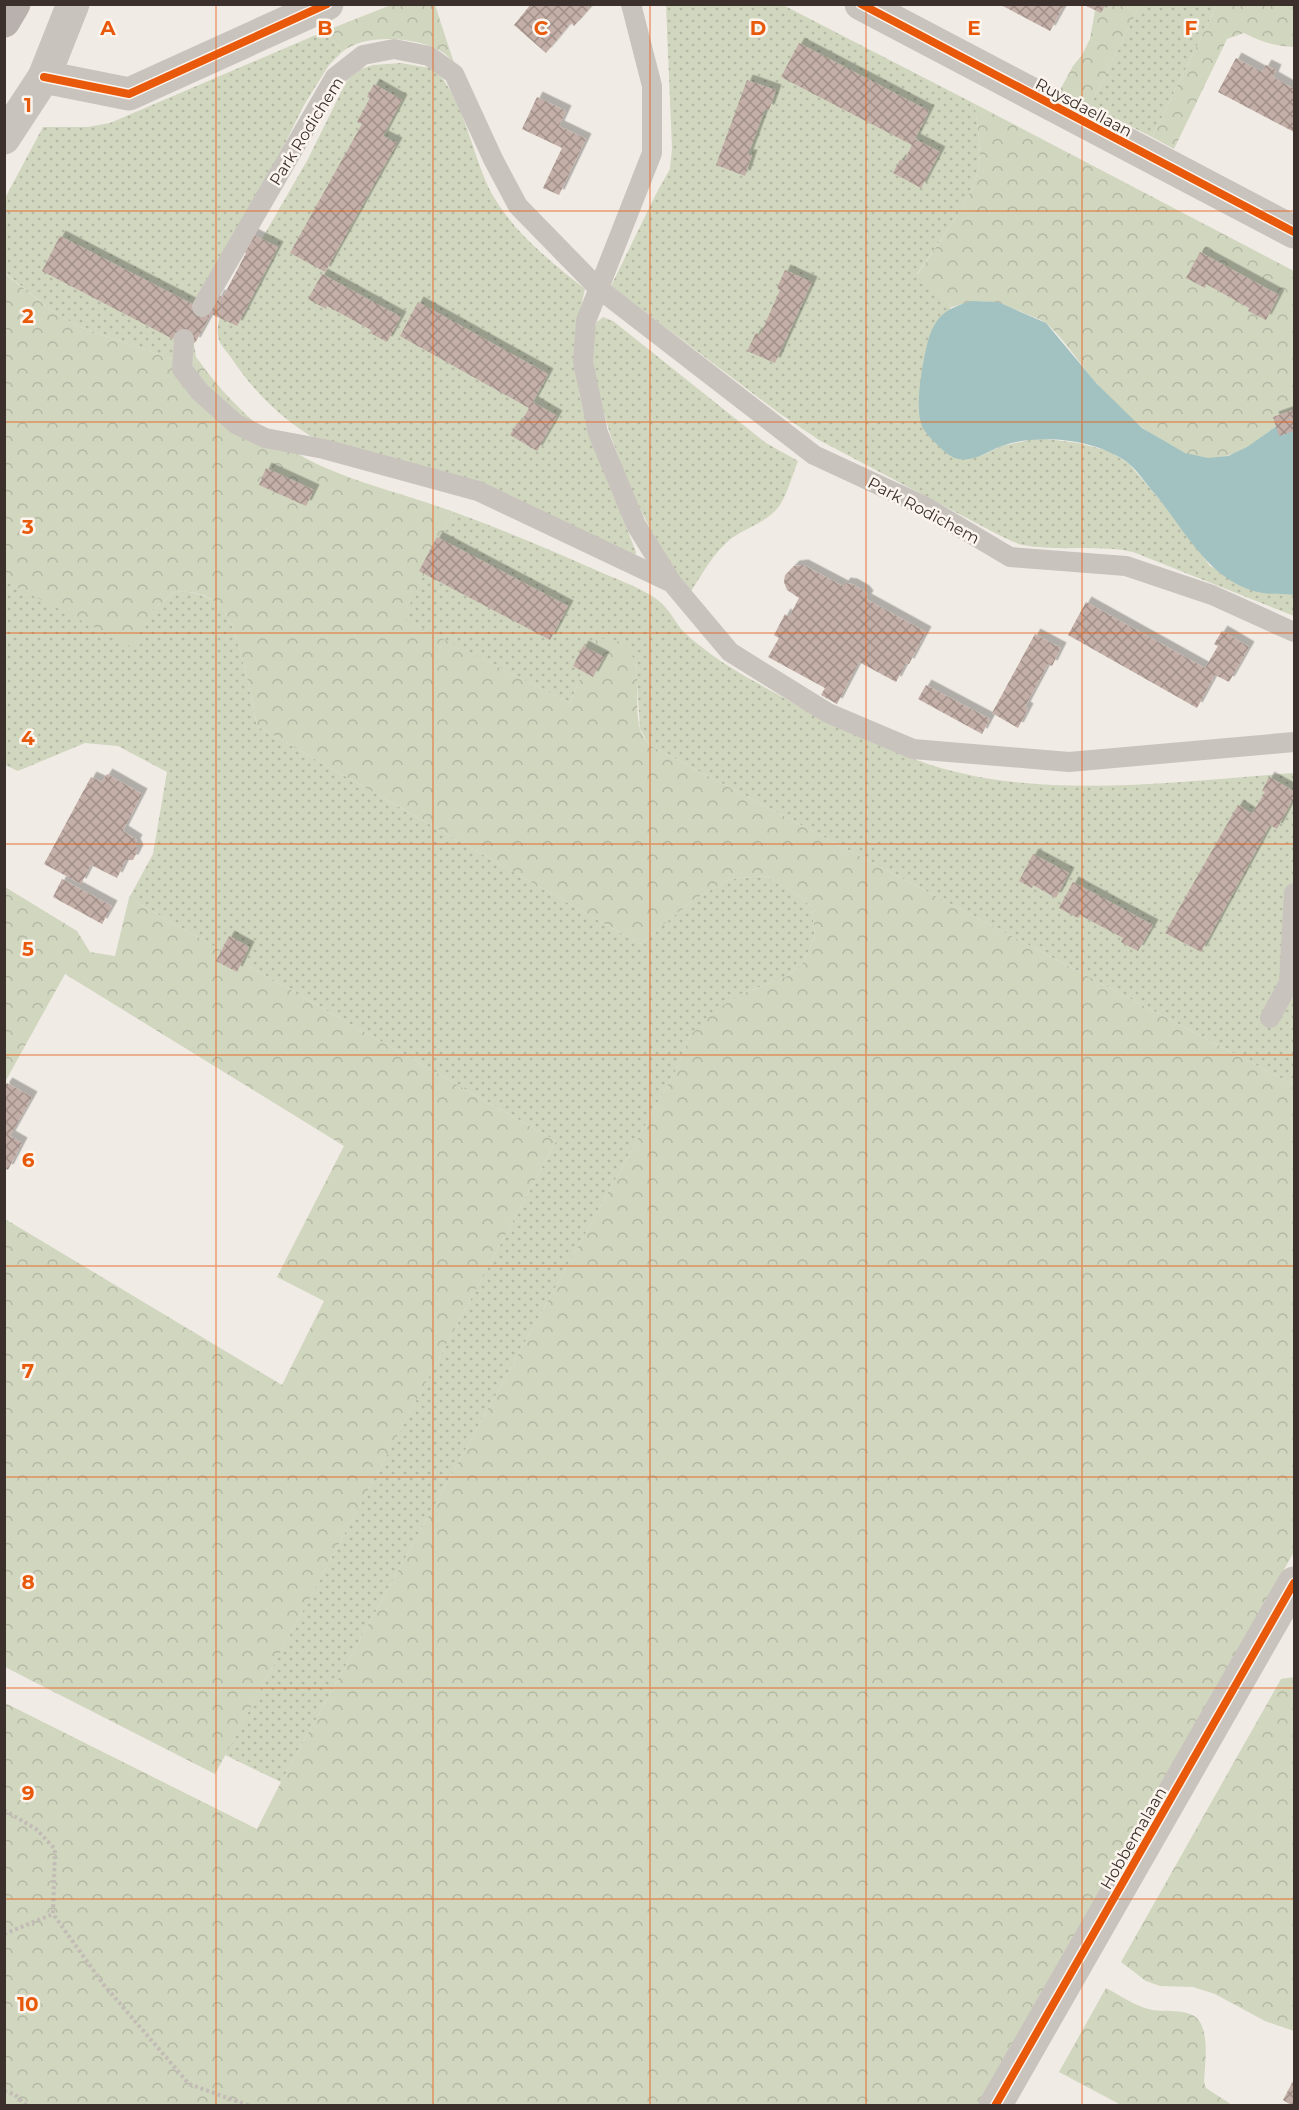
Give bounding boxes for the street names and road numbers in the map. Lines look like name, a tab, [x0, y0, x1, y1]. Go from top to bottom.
street label: Park Rodichem	[266, 74, 347, 189]
street label: Ruysdaellaan	[1032, 74, 1135, 141]
street label: Park Rodichem	[865, 473, 983, 548]
street label: Hobbemalaan	[1096, 1784, 1170, 1893]

